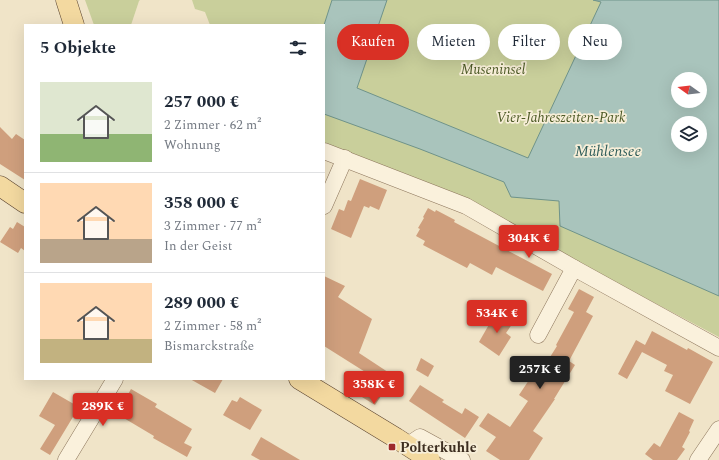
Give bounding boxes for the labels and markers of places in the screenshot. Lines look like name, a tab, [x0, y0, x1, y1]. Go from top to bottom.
pin: 304K €	[496, 225, 562, 259]
pin: 534K €	[464, 300, 530, 334]
pin: 257K €	[507, 356, 573, 390]
pin: 358K €	[341, 371, 407, 405]
pin: 289K €	[70, 393, 136, 427]
place label: Polterkuhle	[400, 437, 477, 458]
marker: Polterkuhle	[387, 442, 397, 452]

